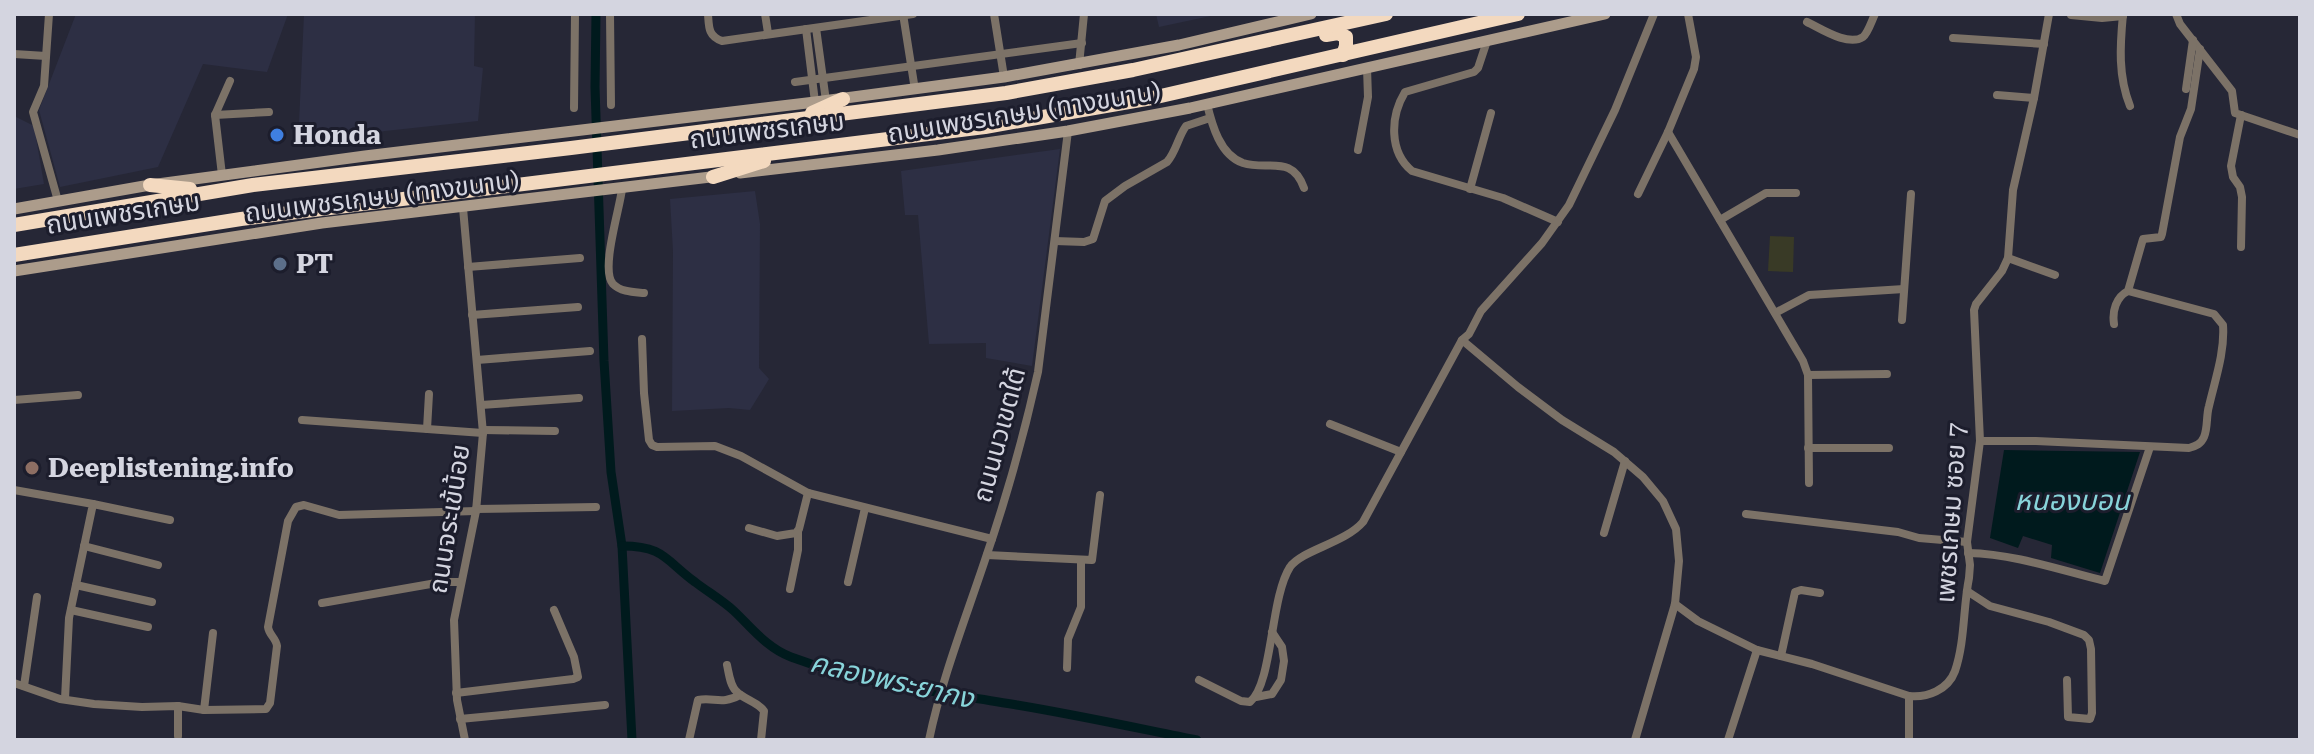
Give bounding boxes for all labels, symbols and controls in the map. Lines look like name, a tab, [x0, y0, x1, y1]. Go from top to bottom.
street label: ถนนเพชรเกษม (ทางขนาน)	[885, 76, 1163, 148]
street label: ถนนเพชรเกษม	[688, 106, 846, 154]
place label: Honda	[293, 120, 381, 150]
marker: Honda	[268, 126, 286, 144]
street label: ถนนเพชรเกษม (ทางขนาน)	[243, 164, 521, 228]
street label: ถนนเพชรเกษม	[44, 186, 202, 240]
place label: PT	[296, 249, 333, 279]
marker: PT	[271, 255, 289, 273]
street label: ถนนนวเขตใต้	[967, 364, 1031, 506]
street label: เพชรเกษม ซอย 7	[1930, 422, 1972, 604]
street label: ถนนจระเข้น้อย	[422, 442, 476, 596]
place label: Deeplistening.info	[48, 453, 294, 483]
marker: Deeplistening.info	[23, 459, 41, 477]
water label: หนองบอน	[2015, 484, 2131, 517]
water label: คลองพระยากง	[807, 646, 979, 716]

